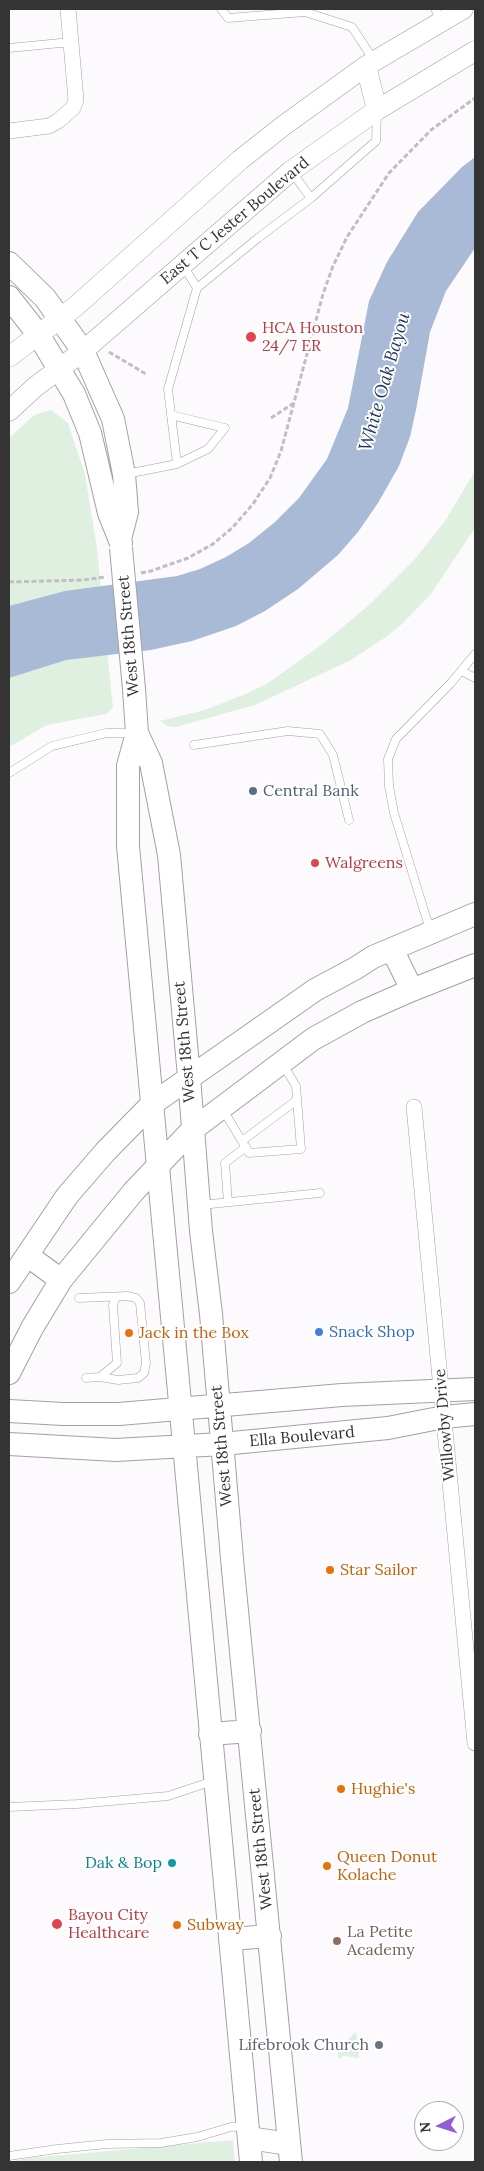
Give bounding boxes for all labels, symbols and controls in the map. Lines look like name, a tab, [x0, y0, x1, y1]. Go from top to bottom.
street label: East T C Jester Boulevard	[157, 153, 313, 289]
water label: White Oak Bayou	[355, 310, 415, 454]
place label: HCA Houston 24/7 ER	[262, 318, 363, 356]
marker: HCA Houston 24/7 ER	[244, 330, 258, 344]
street label: West 18th Street	[114, 574, 144, 698]
place label: Central Bank	[263, 781, 359, 801]
marker: Central Bank	[247, 785, 259, 797]
place label: Walgreens	[325, 853, 403, 873]
marker: Walgreens	[309, 857, 321, 869]
street label: West 18th Street	[170, 980, 200, 1104]
place label: Snack Shop	[329, 1322, 415, 1342]
place label: Jack in the Box	[139, 1323, 249, 1343]
marker: Snack Shop	[313, 1326, 325, 1338]
marker: Jack in the Box	[123, 1327, 135, 1339]
street label: Willowby Drive	[431, 1368, 459, 1482]
street label: West 18th Street	[207, 1384, 237, 1508]
street label: Ella Boulevard	[249, 1423, 355, 1451]
place label: Star Sailor	[340, 1560, 417, 1580]
marker: Star Sailor	[324, 1564, 336, 1576]
place label: Hughie's	[351, 1779, 415, 1799]
marker: Hughie's	[335, 1783, 347, 1795]
street label: West 18th Street	[245, 1787, 277, 1911]
place label: Queen Donut Kolache	[337, 1847, 437, 1885]
place label: Dak & Bop	[85, 1853, 162, 1873]
marker: Dak & Bop	[166, 1857, 178, 1869]
marker: Queen Donut Kolache	[321, 1860, 333, 1872]
place label: Bayou City Healthcare	[68, 1905, 149, 1943]
place label: Subway	[187, 1915, 244, 1935]
marker: Bayou City Healthcare	[50, 1917, 64, 1931]
marker: Subway	[171, 1919, 183, 1931]
place label: La Petite Academy	[347, 1922, 415, 1960]
marker: La Petite Academy	[331, 1935, 343, 1947]
place label: Lifebrook Church	[238, 2035, 369, 2055]
marker: Lifebrook Church	[373, 2039, 385, 2051]
north arrow	[414, 2101, 464, 2151]
text: N	[416, 2121, 434, 2133]

